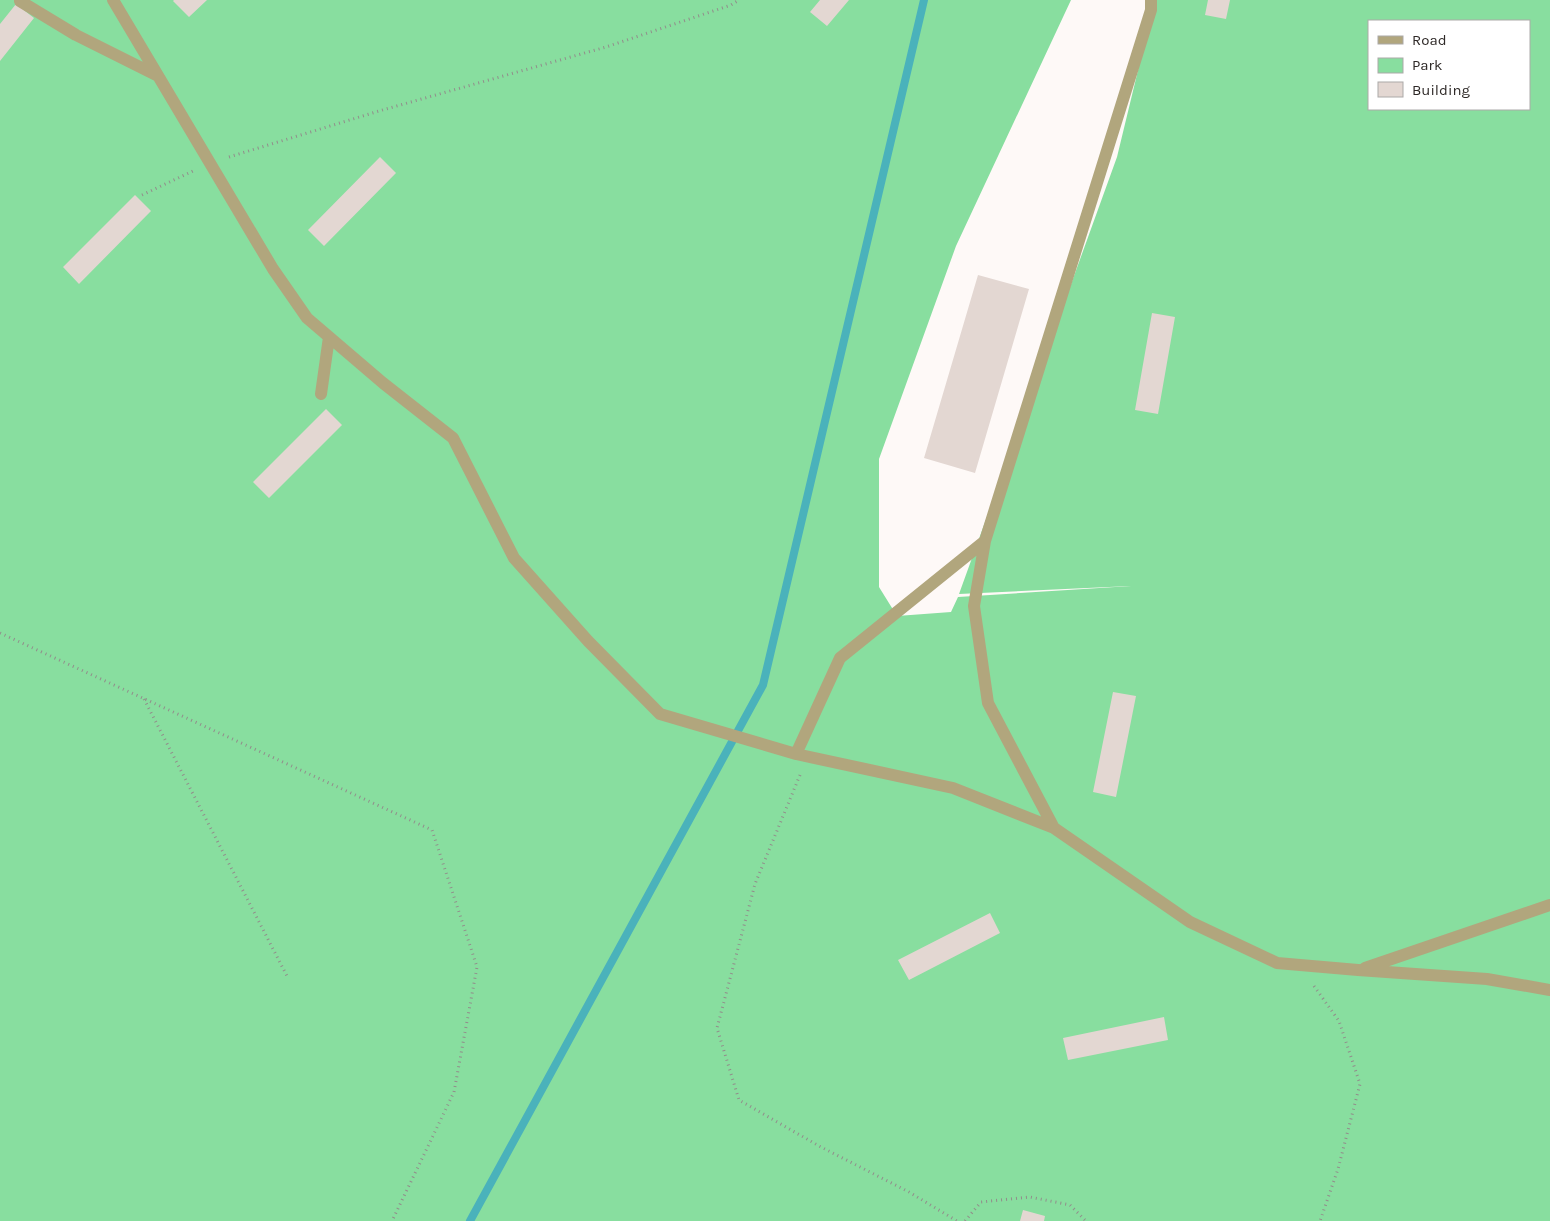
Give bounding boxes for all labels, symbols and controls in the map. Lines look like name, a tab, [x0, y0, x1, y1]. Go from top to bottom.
legend	[1368, 20, 1530, 110]
text: Road	[1412, 31, 1447, 49]
text: Park	[1412, 56, 1442, 74]
text: Building	[1412, 81, 1470, 99]

